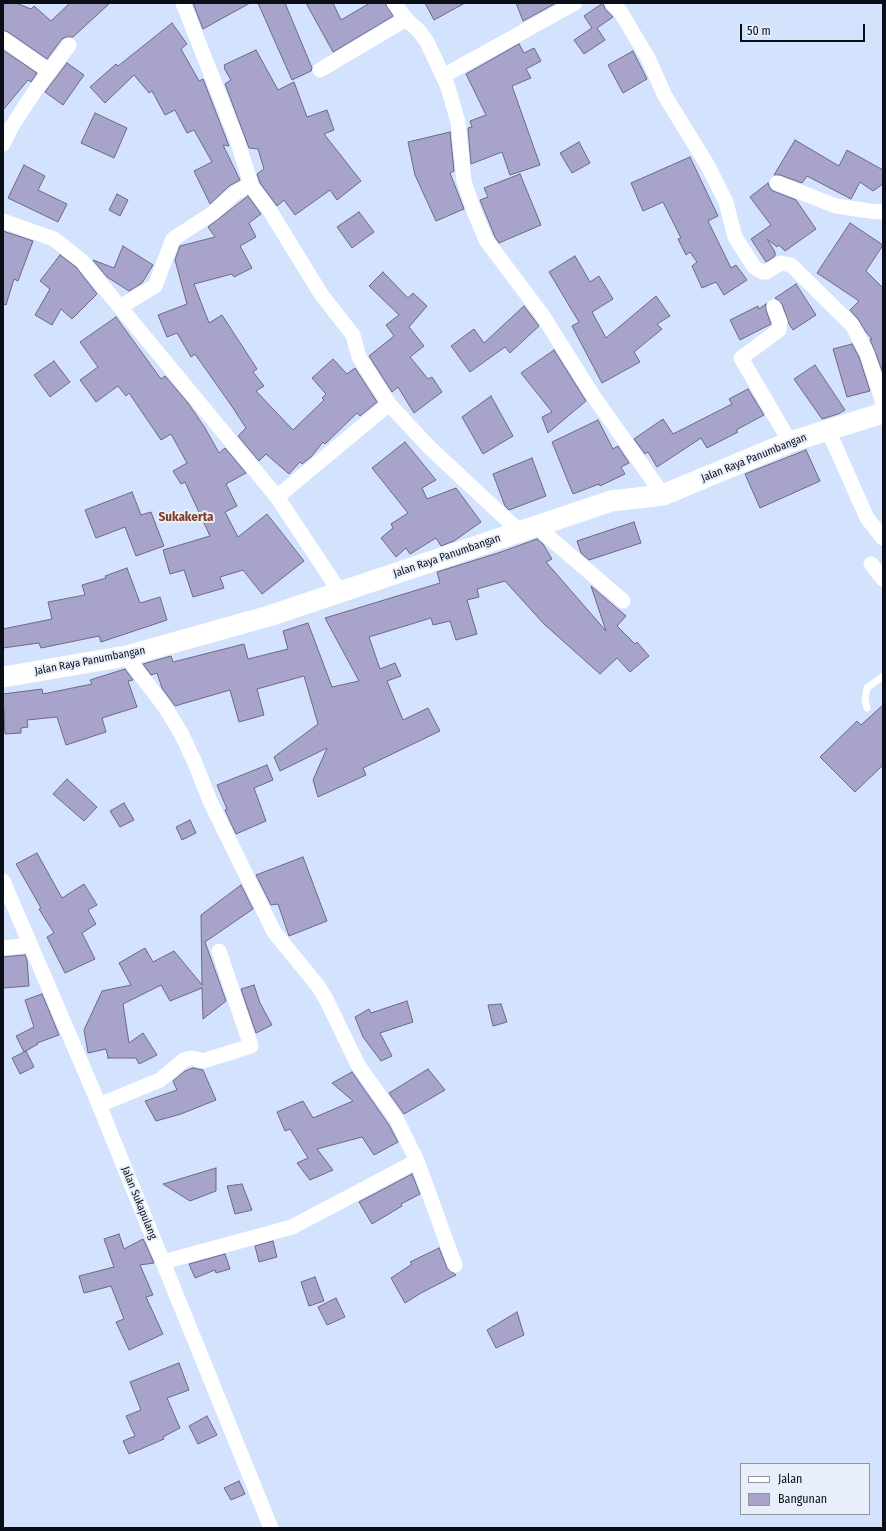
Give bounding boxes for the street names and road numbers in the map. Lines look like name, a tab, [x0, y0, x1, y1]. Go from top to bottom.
street label: Jalan Raya Panumbangan	[699, 431, 809, 485]
street label: Jalan Raya Panumbangan	[392, 531, 502, 581]
street label: Jalan Raya Panumbangan	[34, 644, 146, 678]
street label: Jalan Sukapulang	[118, 1165, 160, 1241]

